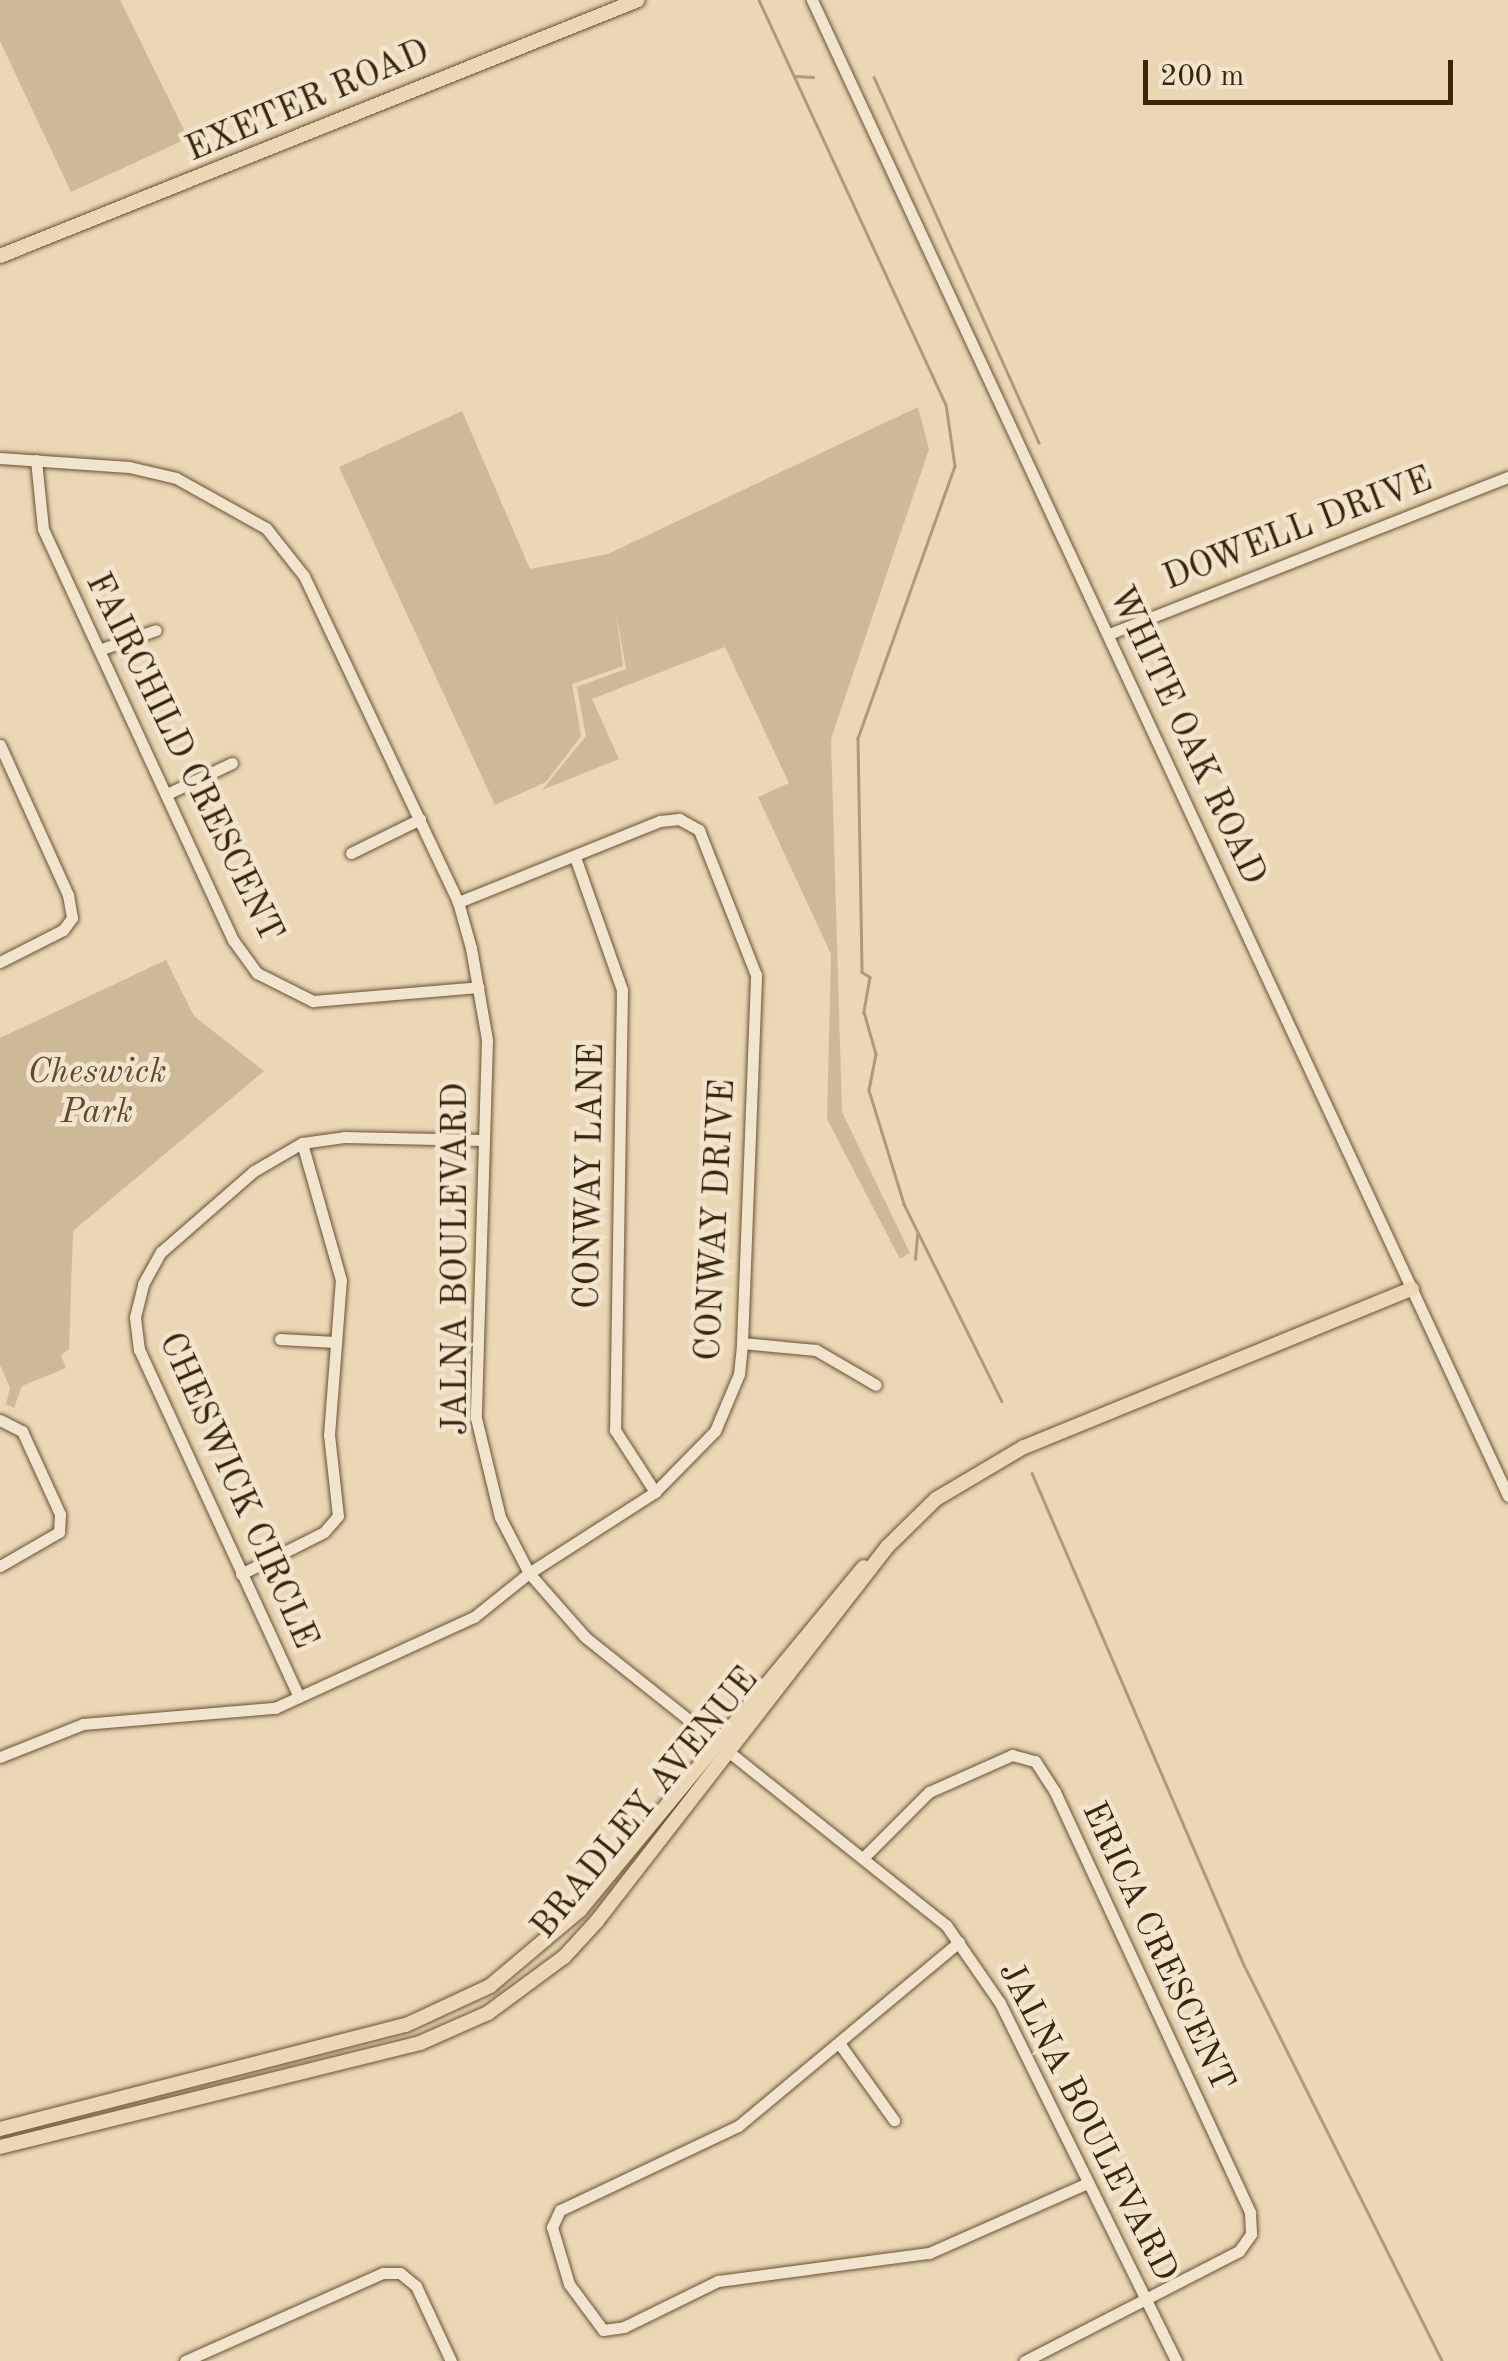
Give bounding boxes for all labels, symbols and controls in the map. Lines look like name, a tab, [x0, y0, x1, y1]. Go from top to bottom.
street label: EXETER ROAD	[180, 32, 436, 172]
scale bar	[1148, 40, 1458, 102]
text: 200 m	[1160, 62, 1244, 92]
street label: DOWELL DRIVE	[1158, 459, 1438, 601]
street label: FAIRCHILD CRESCENT	[75, 567, 291, 949]
street label: WHITE OAK ROAD	[1098, 580, 1274, 892]
street label: CONWAY LANE	[568, 1042, 614, 1310]
park label: Cheswick Park	[27, 1052, 167, 1134]
street label: CONWAY DRIVE	[689, 1078, 745, 1362]
street label: JALNA BOULEVARD	[436, 1083, 478, 1435]
street label: CHESWICK CIRCLE	[148, 1327, 326, 1655]
street label: BRADLEY AVENUE	[524, 1660, 768, 1948]
street label: ERICA CRESCENT	[1071, 1795, 1243, 2099]
street label: JALNA BOULEVARD	[988, 1955, 1186, 2289]

